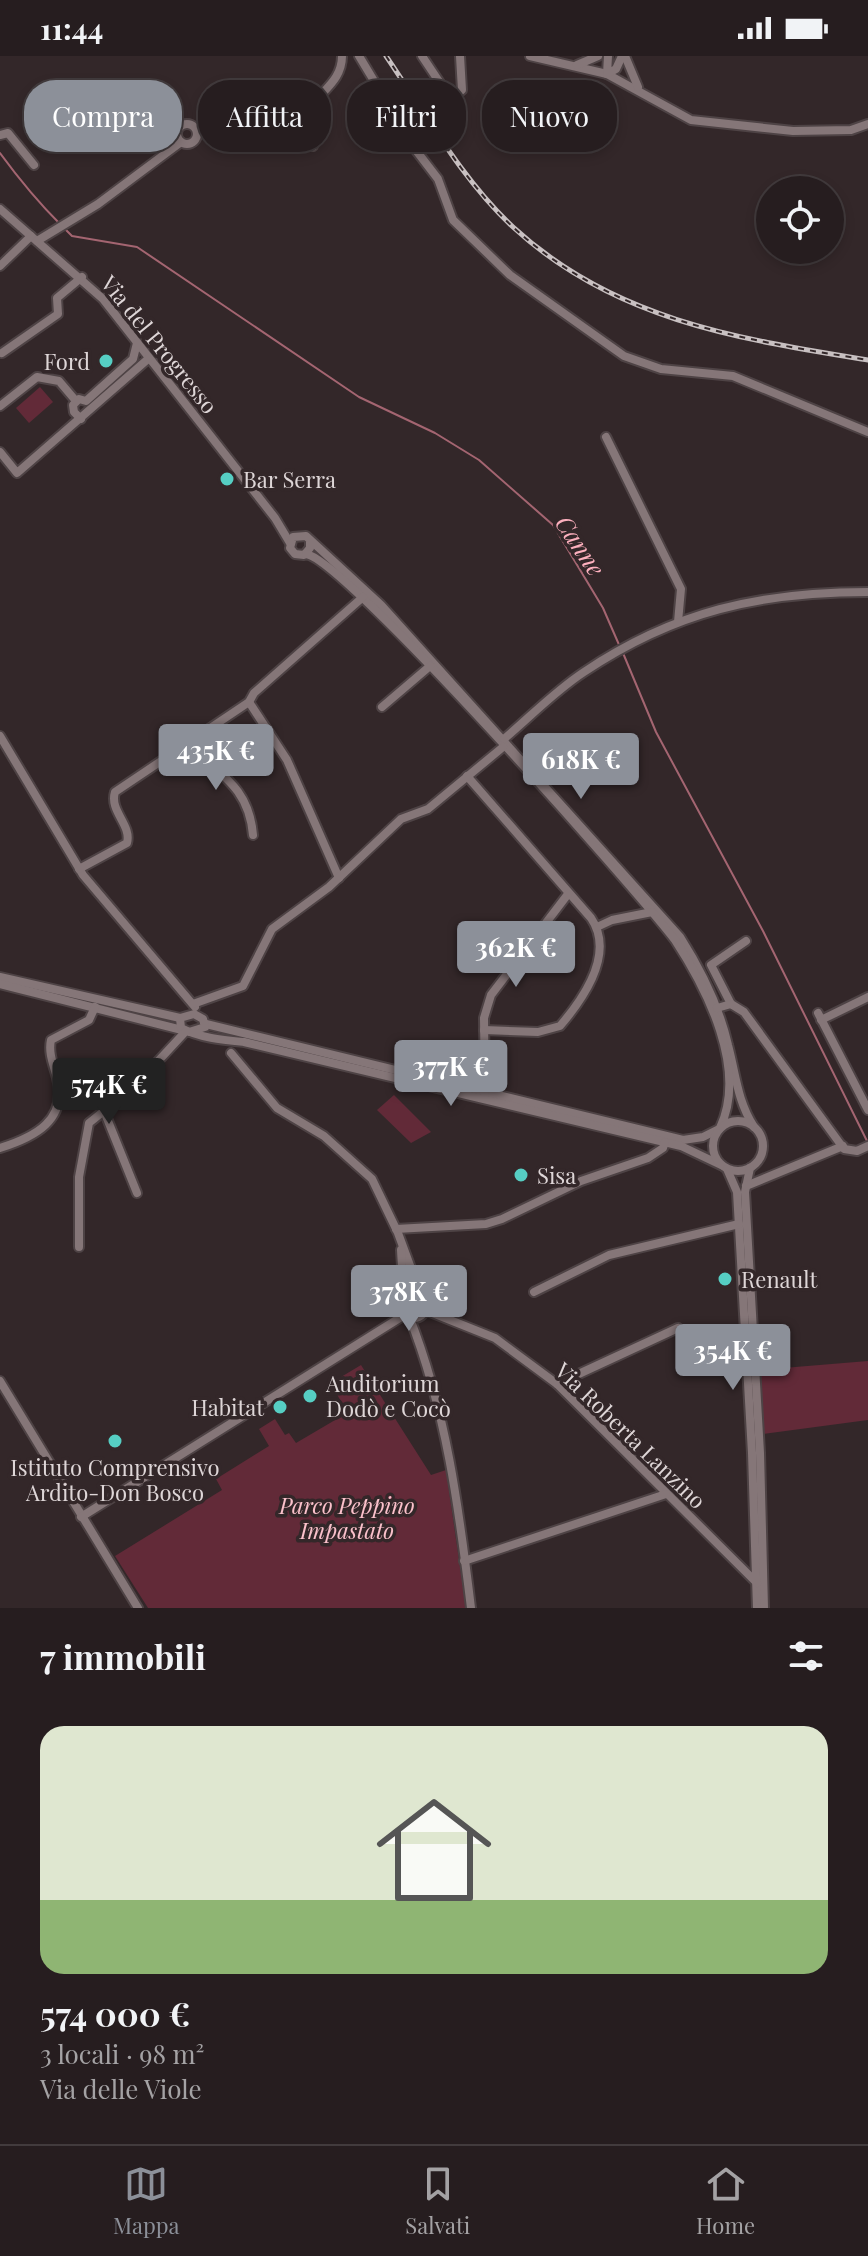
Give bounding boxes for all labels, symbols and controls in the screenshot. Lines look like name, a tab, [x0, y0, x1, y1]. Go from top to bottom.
text: 11:44	[40, 8, 103, 48]
chip: Compra	[24, 80, 182, 152]
chip: Affitta	[198, 80, 331, 152]
chip: Filtri	[347, 80, 466, 152]
chip: Nuovo	[482, 80, 617, 152]
map controls	[756, 176, 844, 264]
button: locate	[756, 176, 844, 264]
street label: Via del Progresso	[94, 268, 225, 419]
place label: Ford	[44, 346, 90, 376]
marker: Ford	[97, 352, 115, 370]
place label: Bar Serra	[243, 464, 336, 494]
marker: Bar Serra	[218, 470, 236, 488]
water label: Canne	[549, 508, 613, 582]
pin: 435K €	[151, 724, 281, 792]
text: 435K €	[177, 732, 255, 767]
pin: 618K €	[516, 733, 646, 801]
text: 618K €	[541, 741, 621, 776]
pin: 362K €	[451, 921, 581, 989]
text: 362K €	[475, 929, 557, 964]
pin: 377K €	[386, 1040, 516, 1108]
text: 377K €	[412, 1048, 490, 1083]
pin: 574K €	[44, 1058, 174, 1126]
text: 574K €	[70, 1066, 148, 1101]
place label: Sisa	[537, 1160, 576, 1190]
marker: Sisa	[512, 1166, 530, 1184]
place label: Renault	[741, 1264, 819, 1294]
pin: 378K €	[344, 1265, 474, 1333]
marker: Renault	[716, 1270, 734, 1288]
text: 378K €	[369, 1273, 449, 1308]
pin: 354K €	[668, 1324, 798, 1392]
text: 354K €	[693, 1332, 773, 1367]
street label: Via Roberta Lanzino	[548, 1355, 713, 1515]
place label: Auditorium Dodò e Cocò	[325, 1368, 451, 1423]
marker: Auditorium Dodò e Cocò	[301, 1387, 319, 1405]
place label: Habitat	[191, 1392, 265, 1422]
marker: Habitat	[271, 1398, 289, 1416]
marker: Istituto Comprensivo Ardito-Don Bosco	[106, 1432, 124, 1450]
place label: Istituto Comprensivo Ardito-Don Bosco	[10, 1452, 220, 1507]
park label: Parco Peppino Impastato	[278, 1490, 415, 1545]
text: 7 immobili	[40, 1633, 206, 1679]
icon: filters	[784, 1634, 828, 1678]
icon: home	[362, 1778, 506, 1922]
text: 574 000 €	[40, 1990, 190, 2036]
text: 3 locali · 98 m²	[40, 2036, 204, 2071]
text: Via delle Viole	[40, 2071, 202, 2106]
tab: Mappa	[113, 2162, 179, 2240]
tab: Salvati	[405, 2162, 470, 2240]
tab: Home	[696, 2162, 755, 2240]

